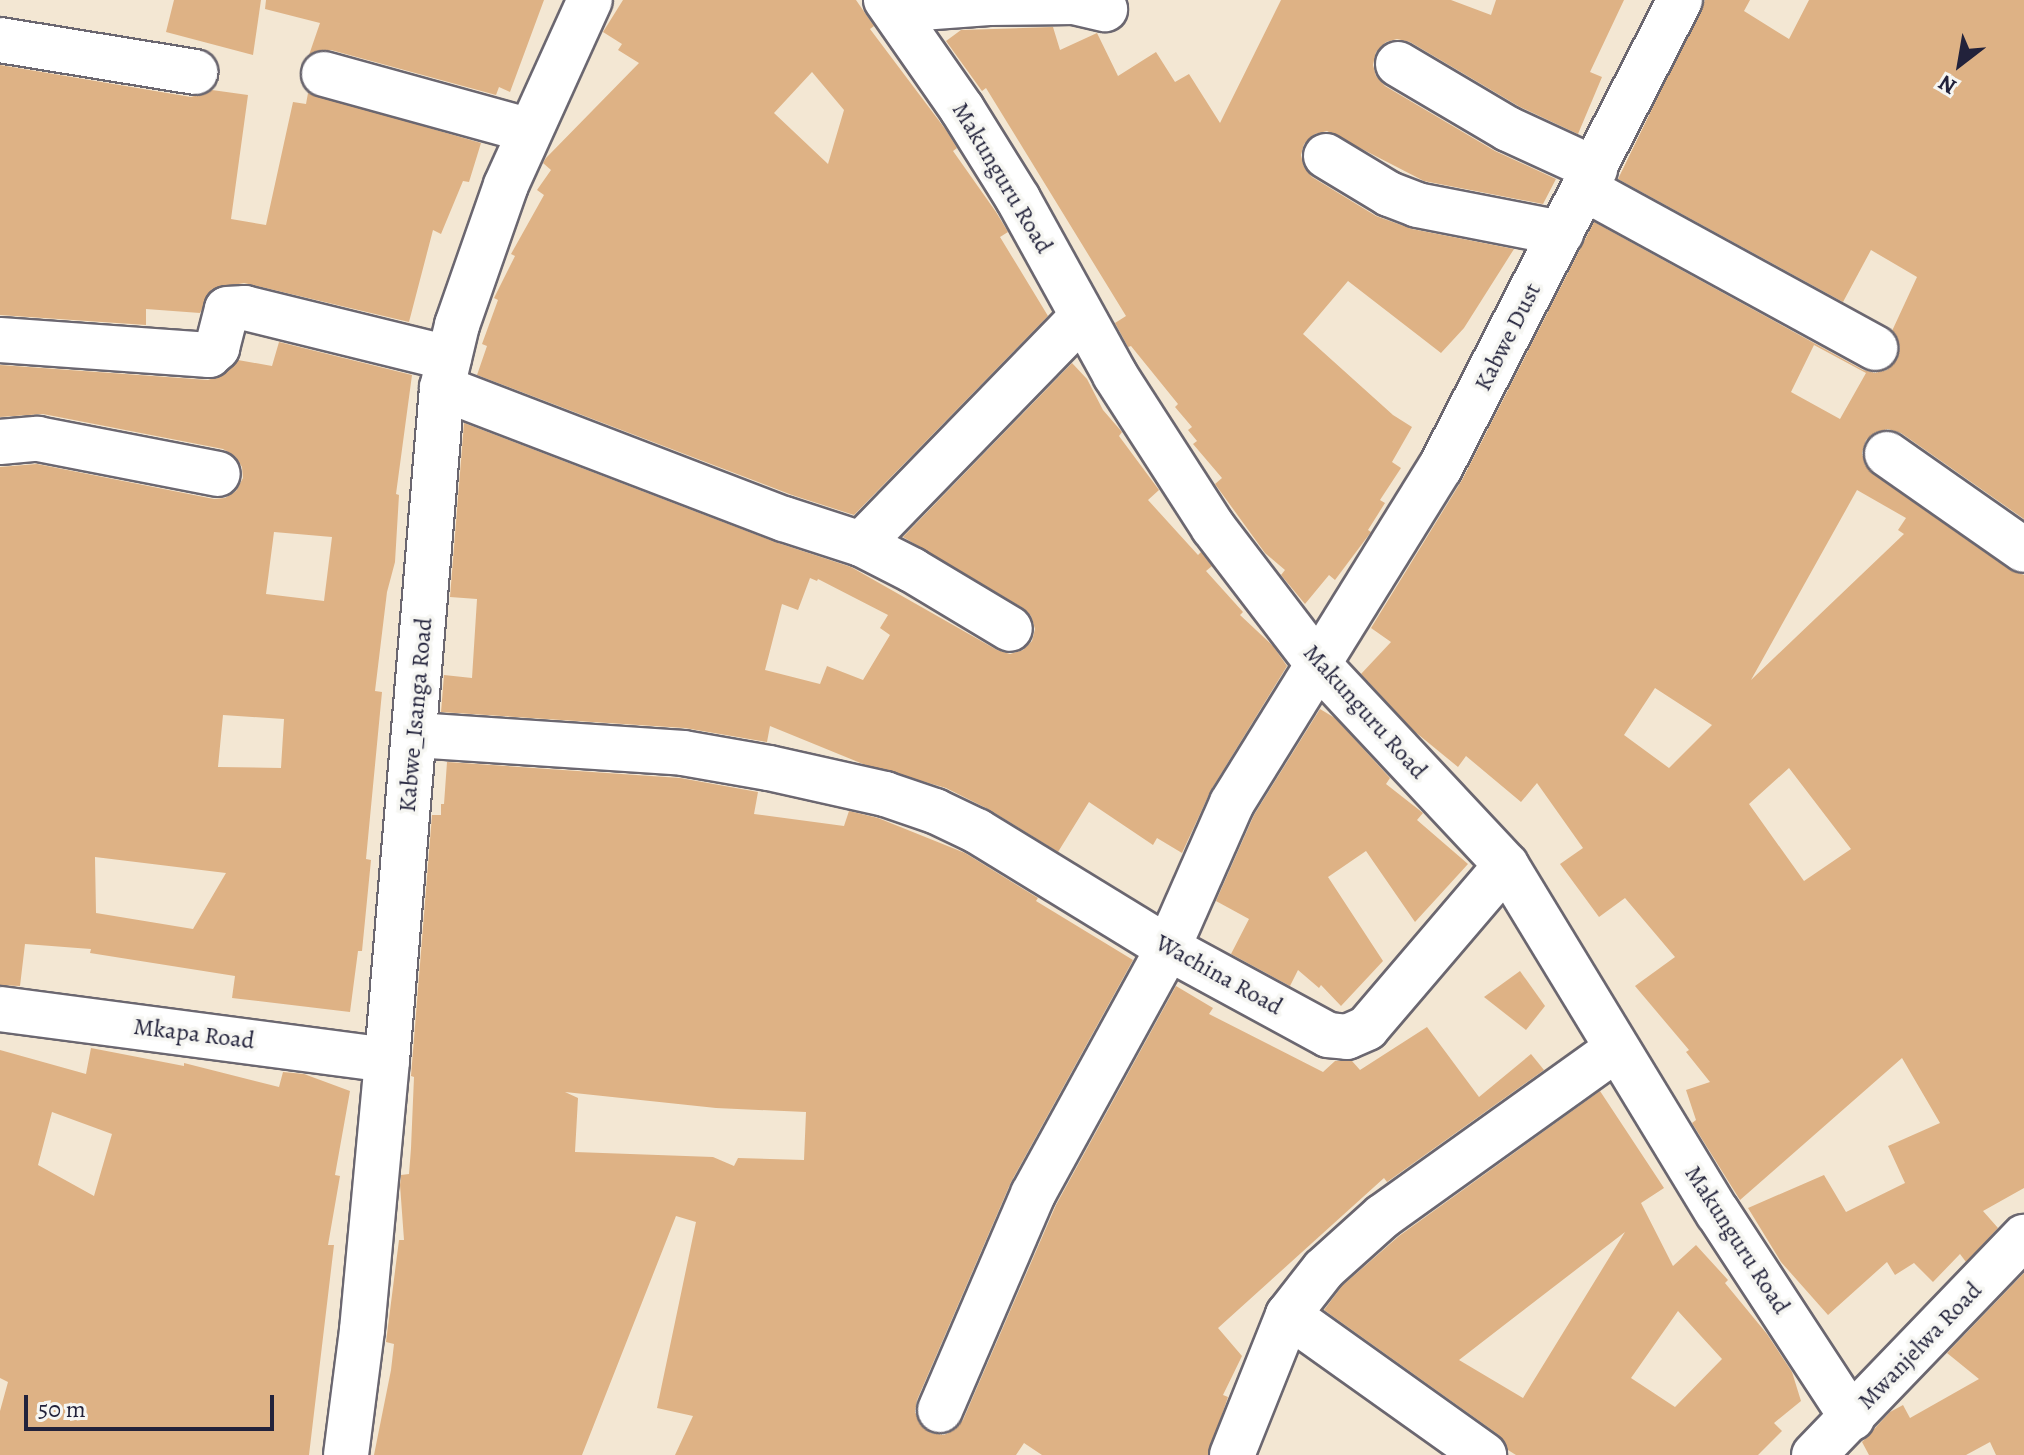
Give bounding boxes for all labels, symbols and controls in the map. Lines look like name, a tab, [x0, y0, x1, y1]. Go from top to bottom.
north arrow	[1920, 24, 2000, 104]
text: N	[1933, 68, 1962, 102]
street label: Makunguru Road	[946, 97, 1058, 259]
street label: Kabwe Dust	[1469, 278, 1547, 396]
street label: Kabwe_Isanga Road	[393, 617, 439, 813]
street label: Makunguru Road	[1297, 639, 1433, 785]
street label: Wachina Road	[1151, 928, 1287, 1022]
street label: Mkapa Road	[132, 1012, 256, 1056]
street label: Makunguru Road	[1678, 1160, 1796, 1320]
street label: Mwanjelwa Road	[1852, 1276, 1988, 1416]
scale bar	[28, 1379, 278, 1429]
text: 50 m	[38, 1393, 86, 1425]

